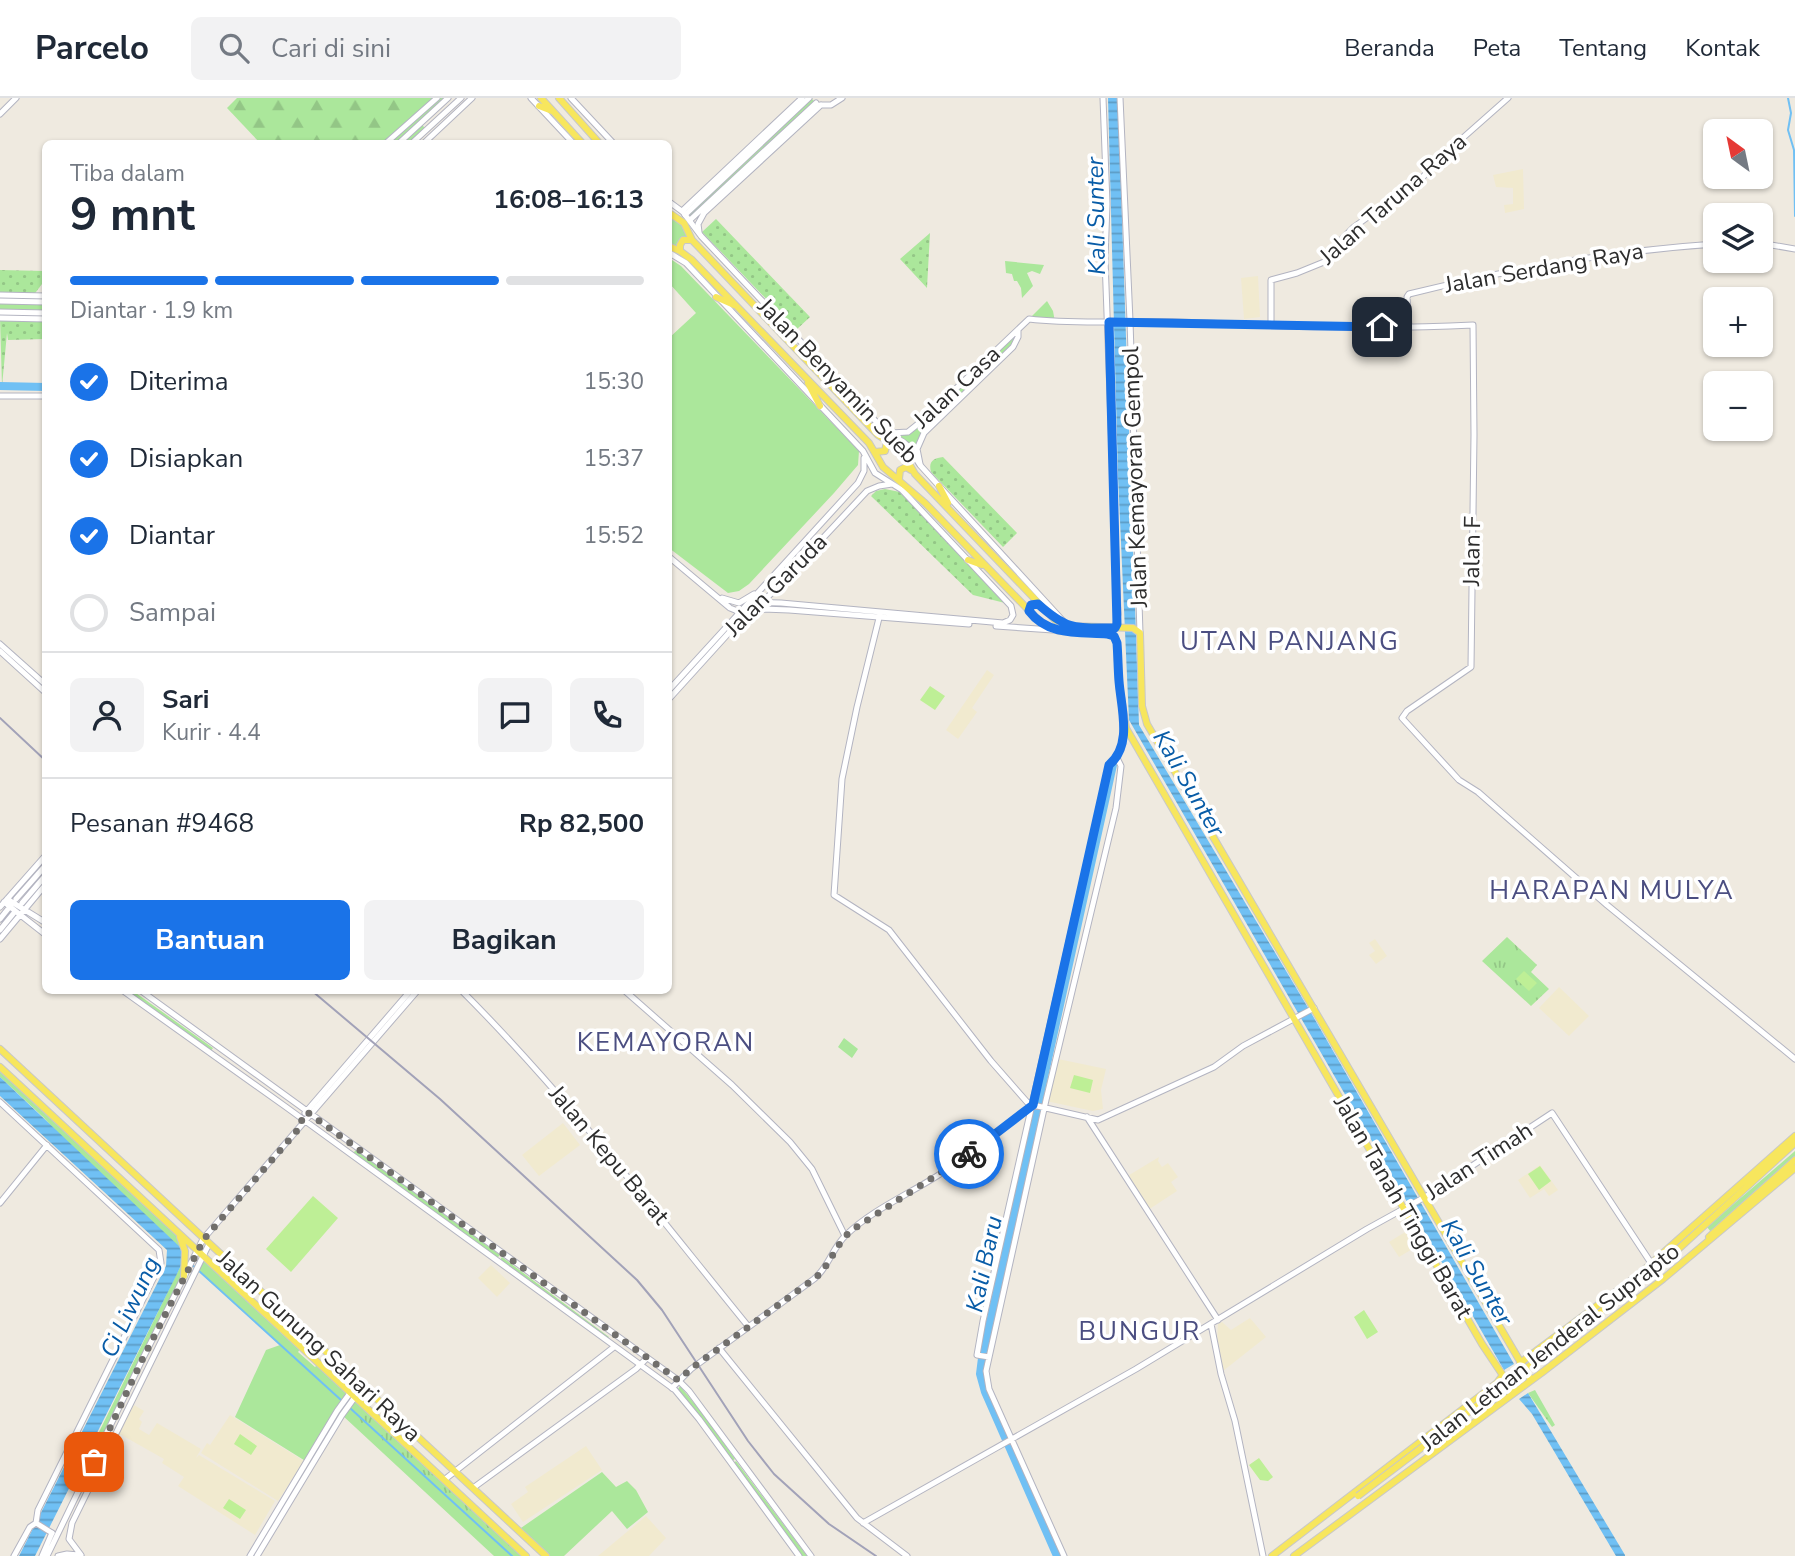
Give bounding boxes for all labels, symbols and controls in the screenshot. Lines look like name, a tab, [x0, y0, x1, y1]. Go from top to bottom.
search box	[191, 17, 681, 80]
text: Parcelo	[35, 26, 149, 71]
icon: search	[215, 29, 253, 67]
text: Cari di sini	[271, 31, 391, 66]
text: Beranda	[1344, 32, 1435, 64]
text: Peta	[1473, 32, 1521, 64]
text: Tentang	[1559, 32, 1647, 64]
text: Kontak	[1685, 32, 1760, 64]
north arrow	[1703, 119, 1773, 189]
map controls	[1703, 119, 1773, 441]
street label: Jalan Taruna Raya	[1312, 126, 1473, 272]
water label: Kali Sunter	[1079, 155, 1113, 275]
text: Tiba dalam	[70, 158, 185, 189]
text: 16:08–16:13	[493, 182, 644, 217]
text: 9 mnt	[70, 183, 195, 246]
button: layers	[1703, 203, 1773, 273]
street label: Jalan Serdang Raya	[1441, 235, 1646, 301]
button: +	[1703, 287, 1773, 357]
street label: Jalan Benyamin Sueb	[750, 291, 925, 470]
text: Diantar · 1.9 km	[70, 295, 233, 326]
pin	[1352, 297, 1412, 357]
icon: home	[1363, 308, 1401, 346]
street label: Jalan Casa	[906, 339, 1007, 436]
street label: Jalan Kemayoran Gempol	[1115, 346, 1155, 609]
icon: check	[70, 363, 108, 401]
text: Diterima	[129, 364, 229, 399]
text: 15:30	[584, 366, 644, 397]
button: −	[1703, 371, 1773, 441]
icon: check	[70, 440, 108, 478]
text: Disiapkan	[129, 441, 243, 476]
text: 15:37	[584, 443, 644, 474]
street label: Jalan F	[1456, 515, 1488, 587]
icon: check	[70, 517, 108, 555]
text: Diantar	[129, 518, 215, 553]
text: 15:52	[584, 520, 644, 551]
street label: Jalan Garuda	[717, 527, 834, 644]
text: Sampai	[129, 595, 216, 630]
district label: UTAN PANJANG	[1180, 624, 1400, 659]
button: person	[70, 678, 144, 752]
button: chat	[478, 678, 552, 752]
button: phone	[570, 678, 644, 752]
text: Sari	[162, 682, 209, 717]
text: Kurir · 4.4	[162, 717, 261, 748]
water label: Kali Sunter	[1146, 724, 1233, 843]
text: Pesanan #9468	[70, 806, 254, 841]
text: Rp 82,500	[519, 806, 644, 841]
district label: HARAPAN MULYA	[1489, 873, 1735, 908]
button: Bantuan	[70, 900, 350, 980]
button: Bagikan	[364, 900, 644, 980]
district label: KEMAYORAN	[577, 1025, 755, 1060]
street label: Jalan Kepu Barat	[541, 1078, 677, 1232]
street label: Jalan Tanah Tinggi Barat	[1326, 1089, 1480, 1325]
street label: Jalan Timah	[1419, 1115, 1538, 1208]
courier	[934, 1119, 1004, 1189]
icon: bike	[950, 1135, 988, 1173]
water label: Kali Baru	[958, 1213, 1010, 1315]
water label: Kali Sunter	[1434, 1213, 1521, 1332]
street label: Jalan Letnan Jenderal Suprapto	[1413, 1236, 1686, 1459]
street label: Jalan Gunung Sahari Raya	[210, 1243, 428, 1449]
water label: Ci Liwung	[93, 1251, 167, 1363]
district label: BUNGUR	[1079, 1314, 1201, 1349]
pin	[64, 1432, 124, 1492]
icon: bag	[75, 1443, 113, 1481]

